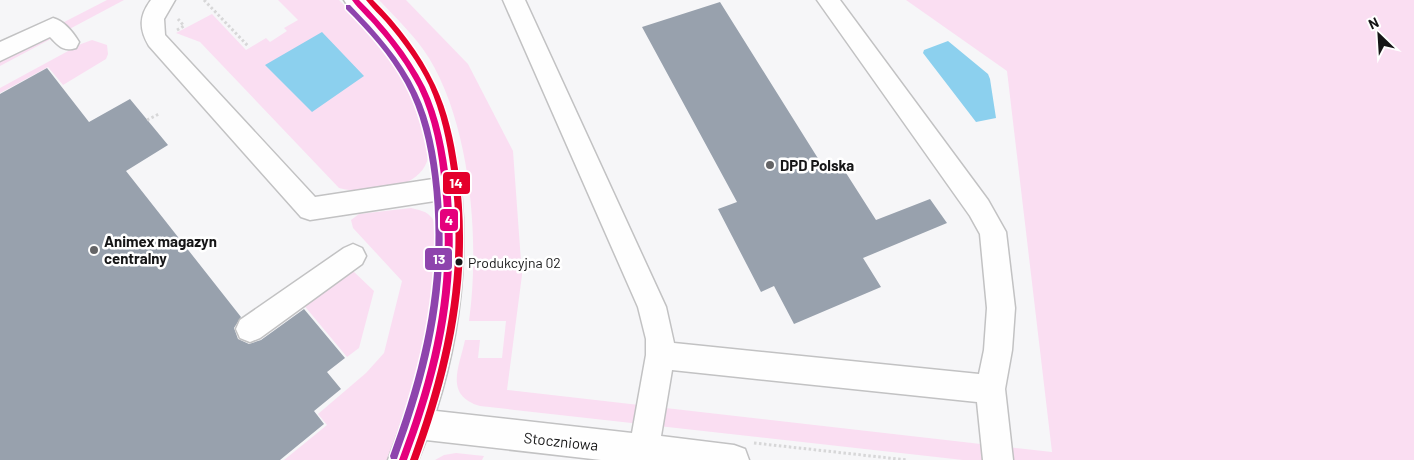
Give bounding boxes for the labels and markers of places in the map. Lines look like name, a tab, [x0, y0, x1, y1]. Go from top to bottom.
place label: DPD Polska	[780, 156, 854, 174]
marker: DPD Polska	[764, 159, 776, 171]
place label: Animex magazyn centralny	[104, 232, 217, 267]
marker: Animex magazyn centralny	[88, 244, 100, 256]
place label: Produkcyjna 02	[468, 254, 561, 271]
marker: Produkcyjna 02	[454, 257, 464, 267]

